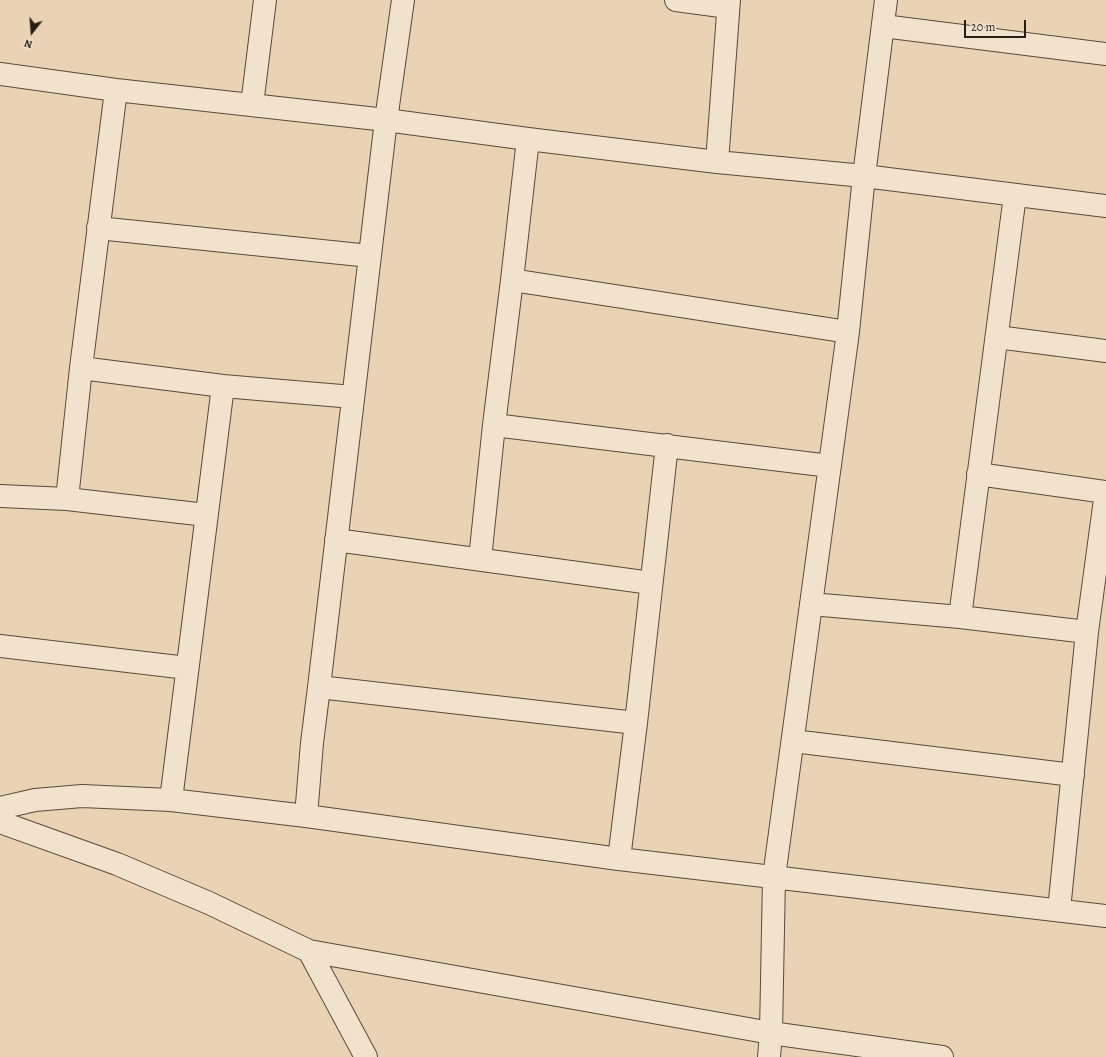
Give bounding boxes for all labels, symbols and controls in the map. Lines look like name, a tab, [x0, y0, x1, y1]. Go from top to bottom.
north arrow	[12, 12, 52, 52]
scale bar	[966, 12, 1028, 38]
text: 20 m	[971, 19, 995, 35]
text: N	[22, 36, 34, 52]

